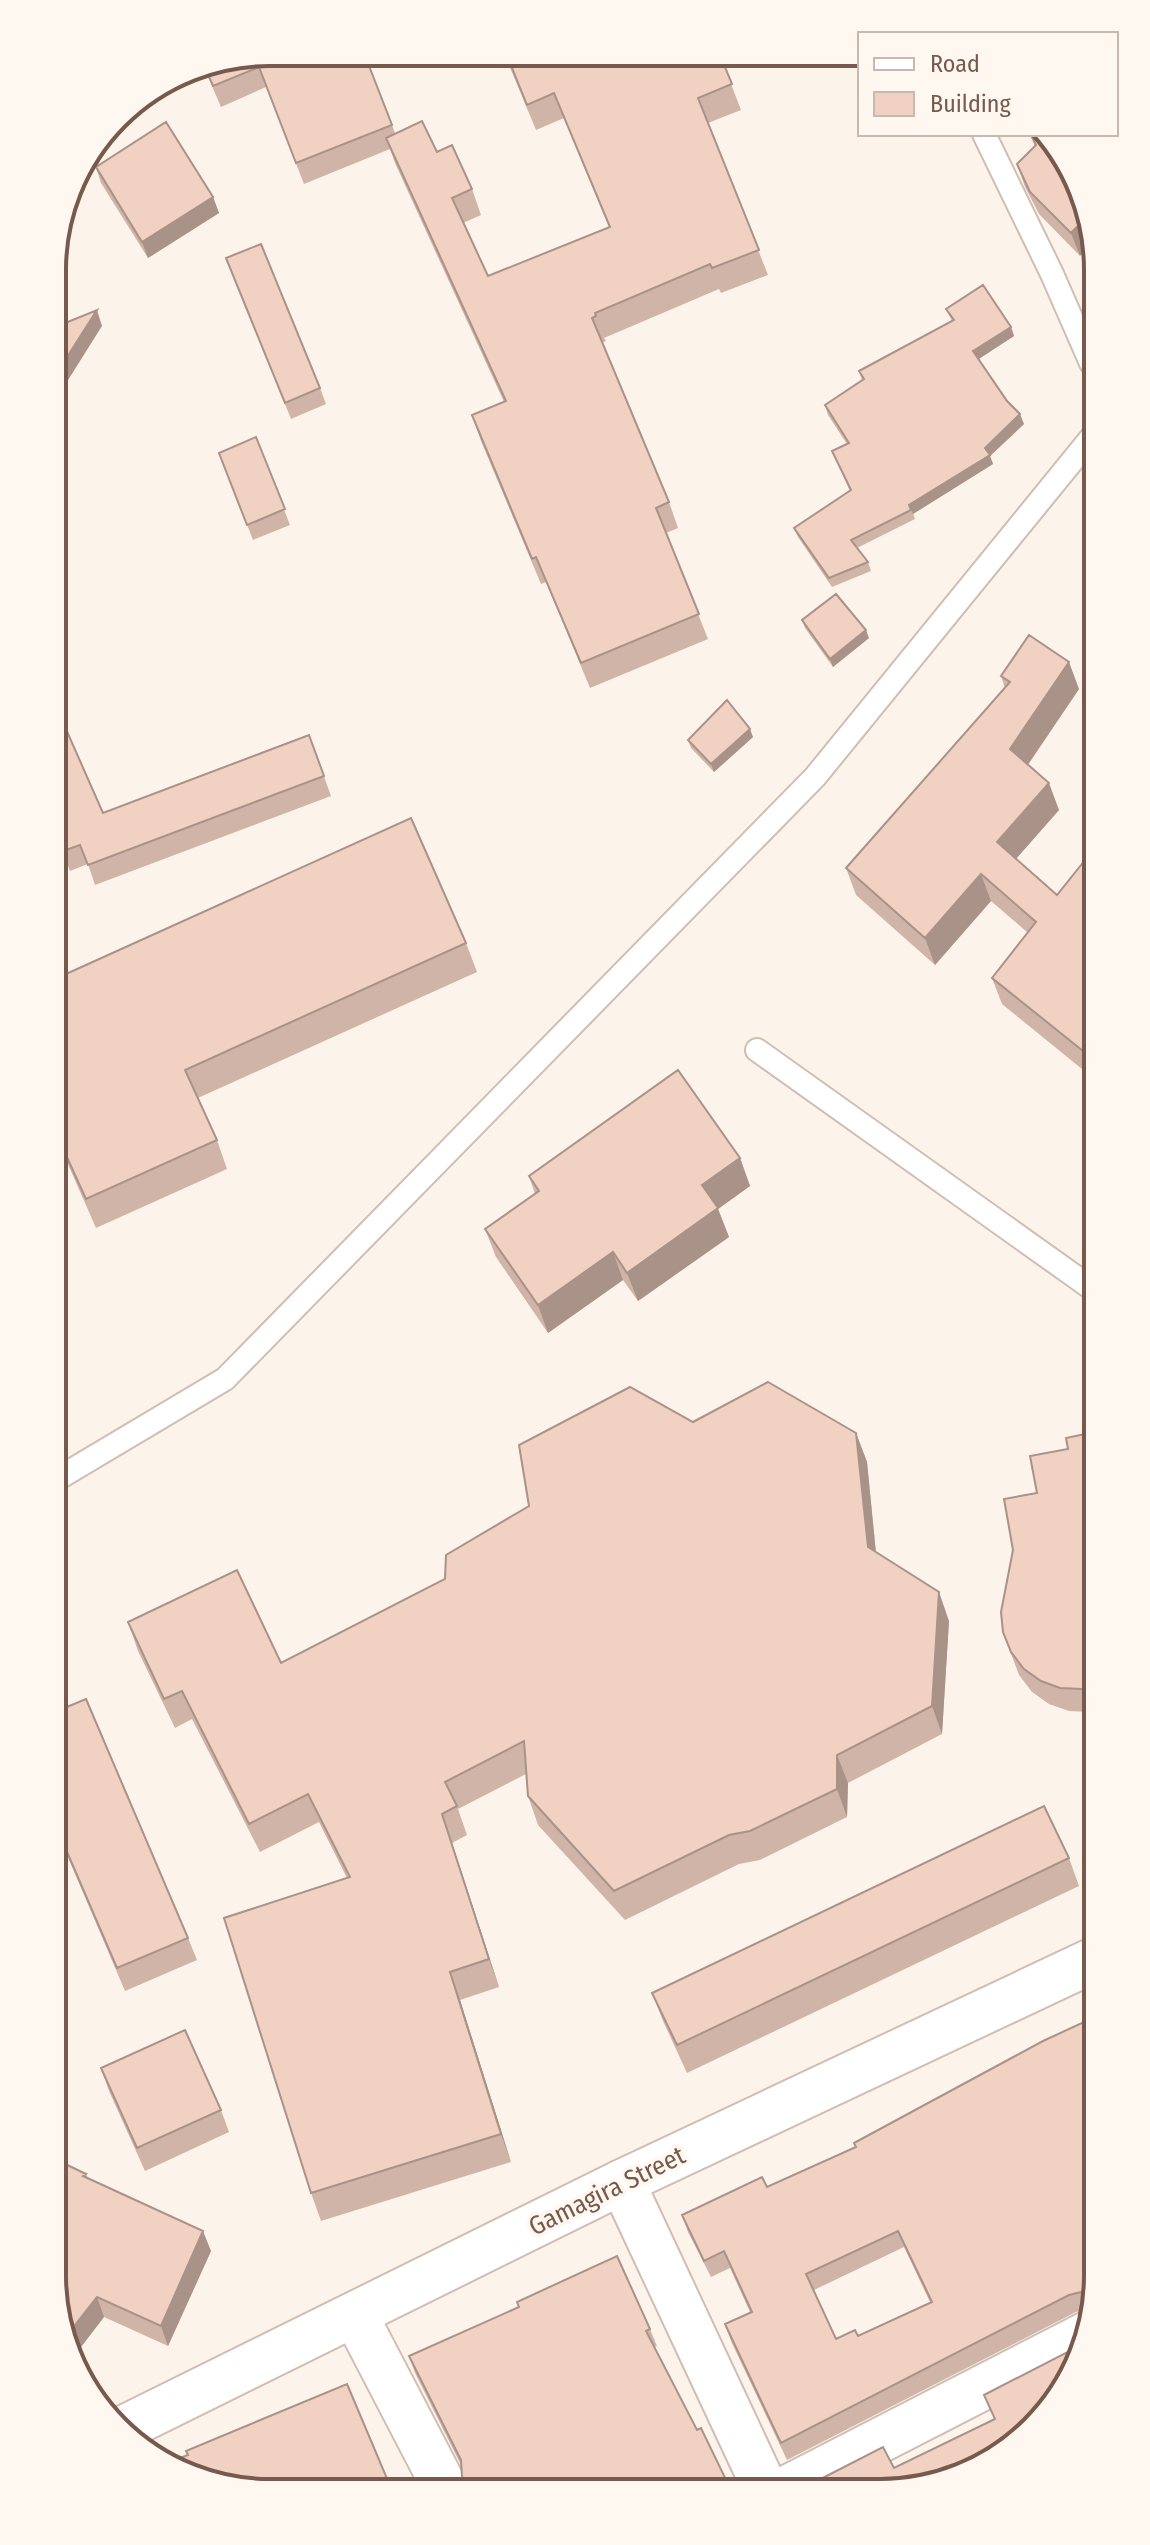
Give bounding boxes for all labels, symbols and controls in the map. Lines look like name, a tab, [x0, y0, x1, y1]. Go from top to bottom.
legend	[858, 32, 1118, 136]
text: Road	[930, 50, 980, 78]
text: Building	[930, 90, 1012, 118]
street label: Gamagira Street	[524, 2140, 691, 2242]

